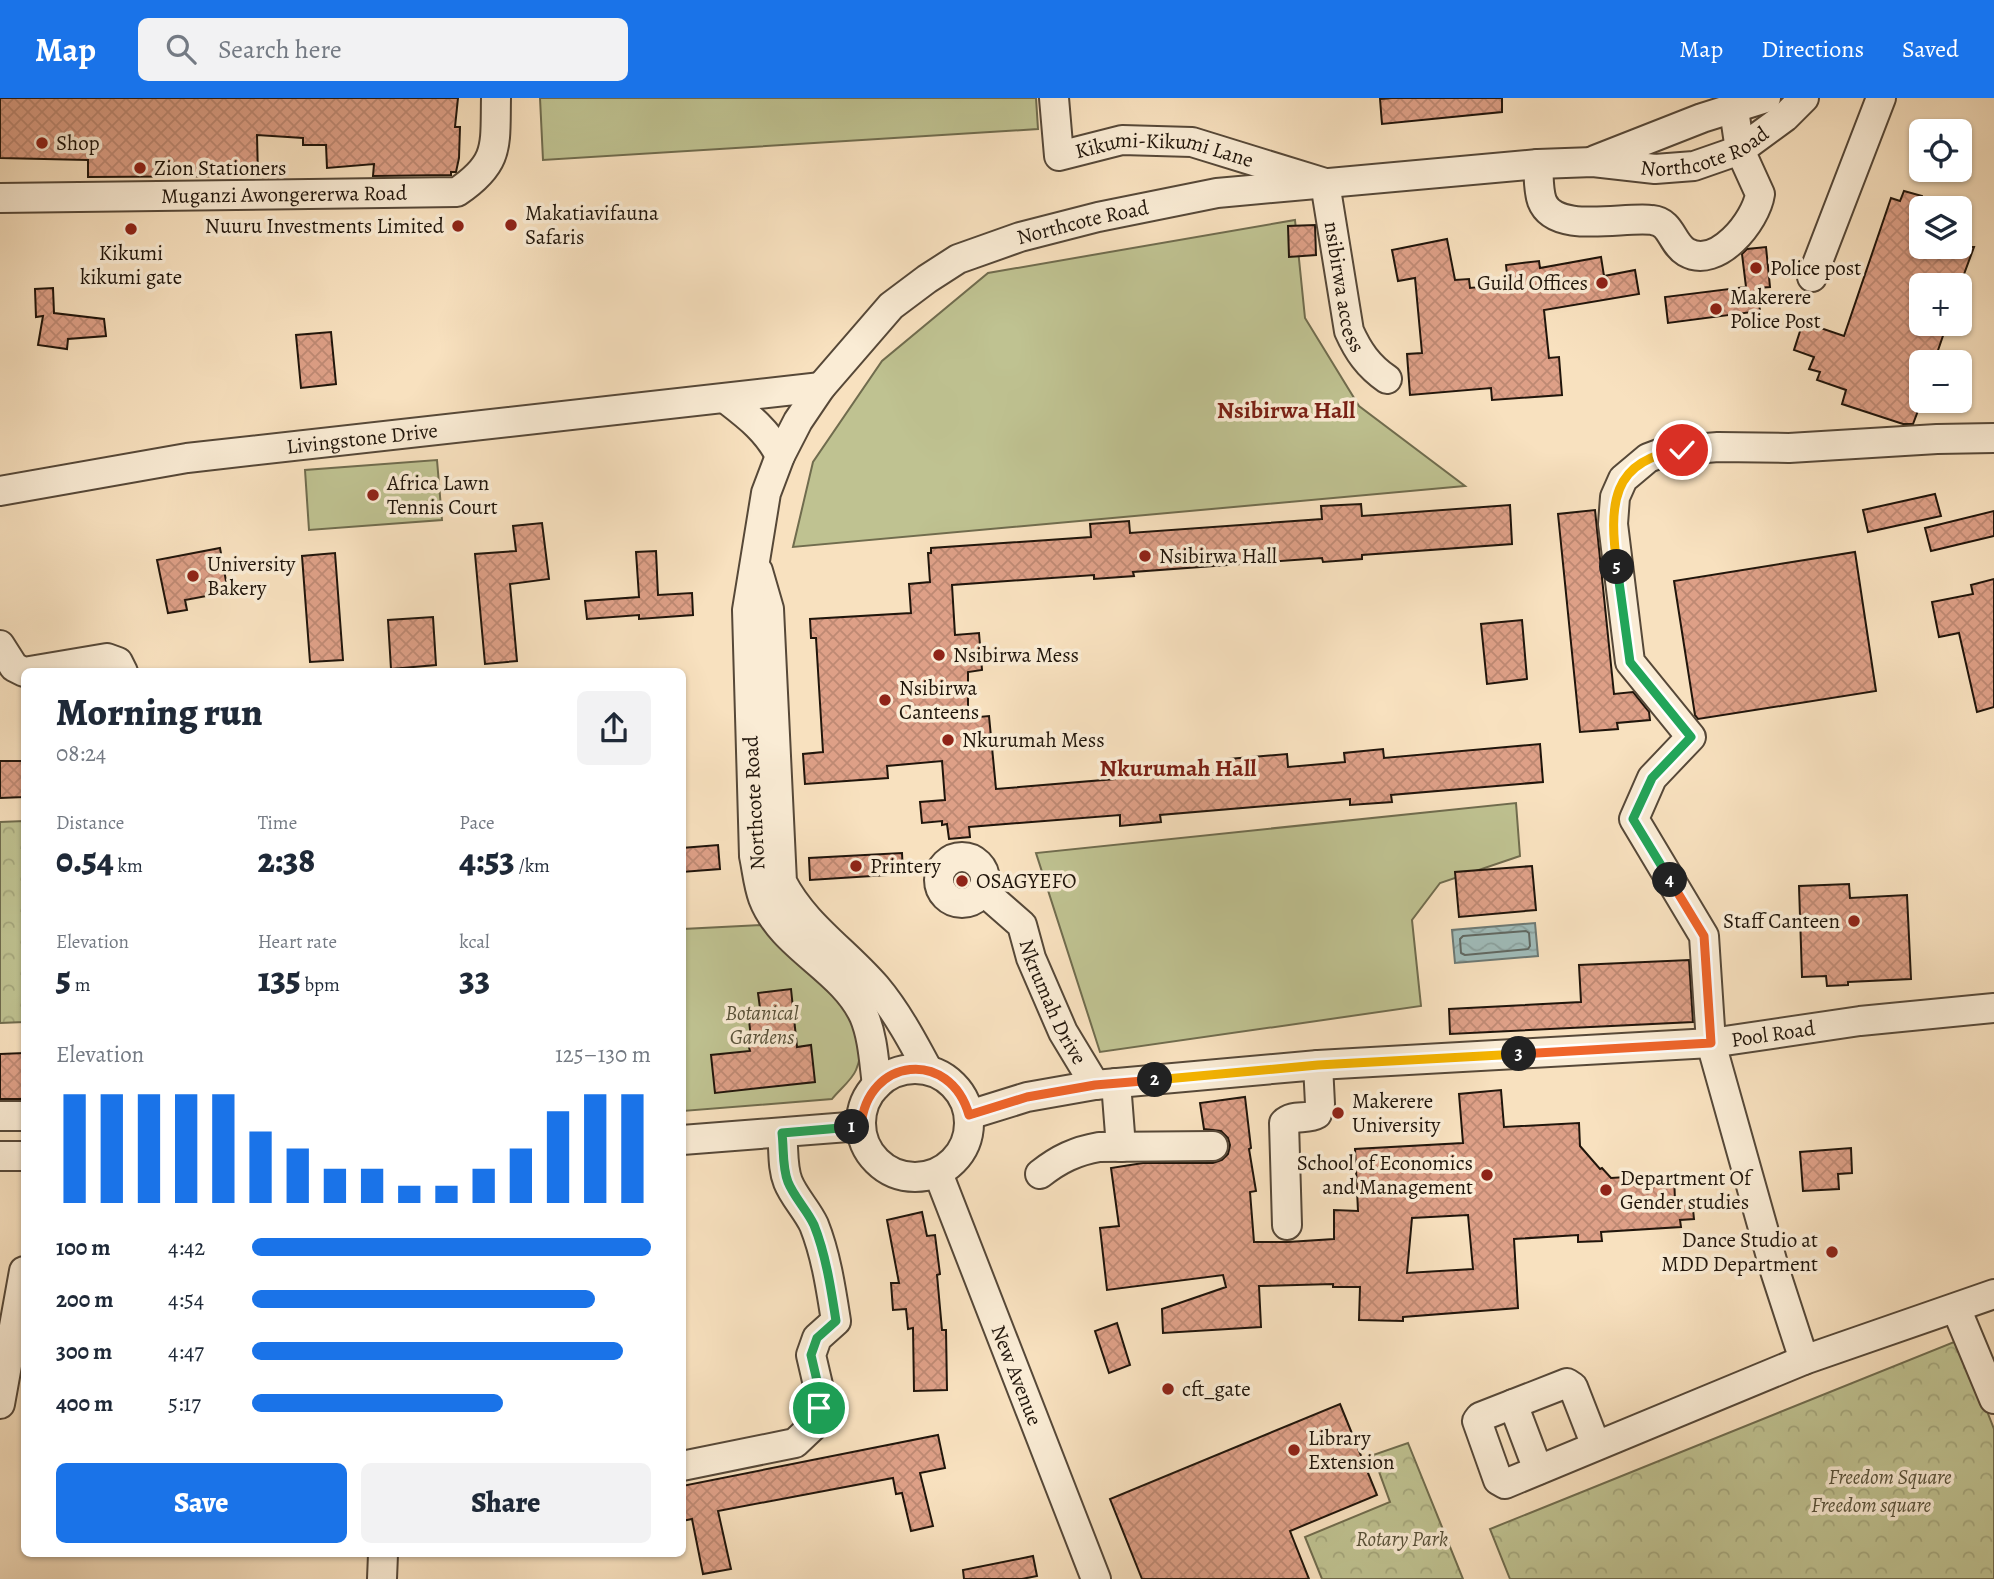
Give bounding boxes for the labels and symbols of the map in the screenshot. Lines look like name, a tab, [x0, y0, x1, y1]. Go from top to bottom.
street label: Northcote Road	[1639, 119, 1775, 183]
street label: Kikumi-Kikumi Lane	[1072, 126, 1257, 174]
place label: Shop	[56, 129, 100, 157]
marker: Shop	[34, 135, 50, 151]
place label: Zion Stationers	[154, 154, 287, 182]
marker: Zion Stationers	[132, 160, 148, 176]
street label: Muganzi Awongererwa Road	[161, 179, 408, 210]
street label: Northcote Road	[1014, 193, 1152, 251]
place label: Makatiavifauna Safaris	[525, 199, 659, 251]
place label: Nuuru Investments Limited	[205, 212, 445, 240]
marker: Makatiavifauna Safaris	[503, 217, 519, 233]
marker: Nuuru Investments Limited	[450, 218, 466, 234]
street label: nsibirwa access	[1317, 220, 1371, 358]
marker: Kikumi kikumi gate	[123, 221, 139, 237]
place label: Kikumi kikumi gate	[80, 239, 182, 291]
place label: Police post	[1770, 254, 1861, 282]
marker: Police post	[1748, 260, 1764, 276]
place label: Guild Offices	[1477, 269, 1588, 297]
marker: Guild Offices	[1594, 275, 1610, 291]
place label: Makerere Police Post	[1730, 283, 1821, 335]
marker: Makerere Police Post	[1708, 301, 1724, 317]
district label: Nsibirwa Hall	[1217, 394, 1356, 426]
street label: Livingstone Drive	[285, 416, 439, 461]
pin	[1652, 420, 1712, 480]
place label: Africa Lawn Tennis Court	[386, 469, 498, 521]
marker: Africa Lawn Tennis Court	[365, 487, 381, 503]
place label: Nsibirwa Hall	[1159, 542, 1277, 570]
marker: Nsibirwa Hall	[1137, 548, 1153, 564]
place label: University Bakery	[207, 550, 296, 602]
pin: 5	[1600, 550, 1634, 584]
marker: University Bakery	[185, 568, 201, 584]
place label: Nsibirwa Mess	[953, 641, 1079, 669]
marker: Nsibirwa Mess	[931, 647, 947, 663]
place label: Nsibirwa Canteens	[899, 674, 979, 726]
marker: Nsibirwa Canteens	[877, 692, 893, 708]
place label: Nkurumah Mess	[962, 726, 1105, 754]
marker: Nkurumah Mess	[940, 732, 956, 748]
street label: Northcote Road	[736, 734, 772, 871]
district label: Nkurumah Hall	[1099, 752, 1257, 784]
place label: Printery	[870, 852, 942, 880]
marker: Printery	[848, 858, 864, 874]
pin: 4	[1652, 862, 1688, 898]
place label: OSAGYEFO	[976, 867, 1077, 895]
marker: OSAGYEFO	[954, 873, 970, 889]
place label: Staff Canteen	[1723, 907, 1840, 935]
marker: Staff Canteen	[1846, 913, 1862, 929]
street label: Nkrumah Drive	[1013, 936, 1093, 1070]
park label: Botanical Gardens	[725, 999, 800, 1051]
street label: Pool Road	[1729, 1014, 1818, 1054]
pin: 3	[1502, 1037, 1536, 1072]
pin: 2	[1138, 1062, 1172, 1098]
place label: Makerere University	[1352, 1087, 1441, 1139]
marker: Makerere University	[1330, 1105, 1346, 1121]
pin: 1	[834, 1110, 870, 1144]
place label: School of Economics and Management	[1297, 1149, 1473, 1201]
place label: Department Of Gender studies	[1620, 1164, 1754, 1216]
marker: School of Economics and Management	[1479, 1167, 1495, 1183]
marker: Department Of Gender studies	[1598, 1182, 1614, 1198]
place label: Dance Studio at MDD Department	[1661, 1226, 1818, 1278]
marker: Dance Studio at MDD Department	[1824, 1244, 1840, 1260]
street label: New Avenue	[984, 1321, 1049, 1430]
place label: cft_gate	[1182, 1375, 1251, 1403]
pin	[789, 1378, 849, 1438]
marker: cft_gate	[1160, 1381, 1176, 1397]
place label: Library Extension	[1308, 1424, 1395, 1476]
marker: Library Extension	[1286, 1442, 1302, 1458]
park label: Freedom Square	[1828, 1463, 1952, 1491]
park label: Freedom square	[1811, 1491, 1932, 1519]
park label: Rotary Park	[1356, 1525, 1448, 1553]

